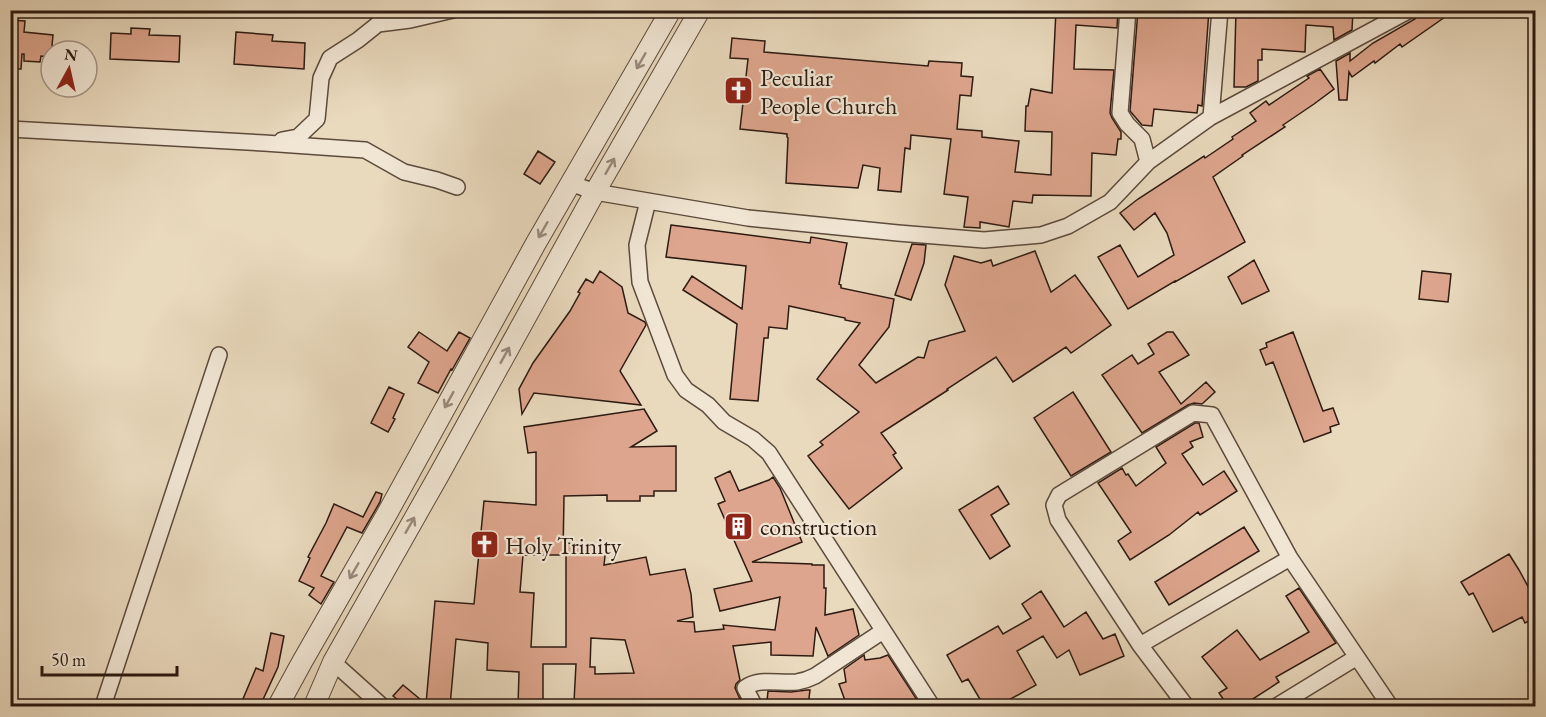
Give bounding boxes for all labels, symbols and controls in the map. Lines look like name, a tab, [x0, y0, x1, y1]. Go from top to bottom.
north arrow	[39, 39, 99, 99]
text: N	[63, 43, 79, 66]
one-way arrow	[635, 52, 647, 69]
place label: Peculiar People Church	[760, 62, 897, 121]
church icon: Peculiar People Church	[723, 75, 755, 107]
one-way arrow	[604, 158, 616, 175]
one-way arrow	[537, 221, 549, 238]
one-way arrow	[500, 346, 511, 364]
one-way arrow	[443, 391, 455, 408]
building icon: construction	[723, 510, 755, 542]
place label: construction	[760, 511, 878, 542]
one-way arrow	[405, 517, 417, 534]
church icon: Holy Trinity	[468, 529, 500, 561]
place label: Holy Trinity	[505, 530, 622, 561]
one-way arrow	[348, 561, 359, 579]
scale bar	[42, 639, 177, 677]
text: 50 m	[51, 648, 86, 671]

